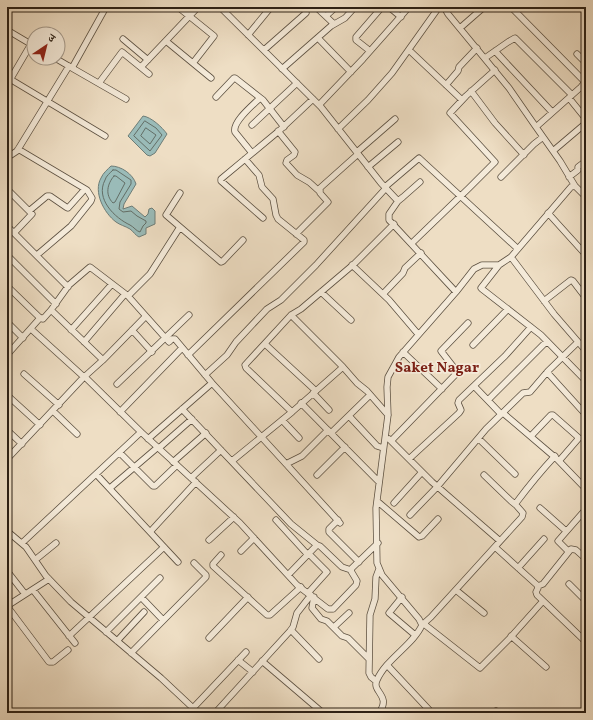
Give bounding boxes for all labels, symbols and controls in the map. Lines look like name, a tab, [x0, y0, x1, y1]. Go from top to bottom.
north arrow	[26, 26, 66, 66]
text: उ	[43, 31, 59, 48]
district label: Saket Nagar	[395, 358, 479, 379]

